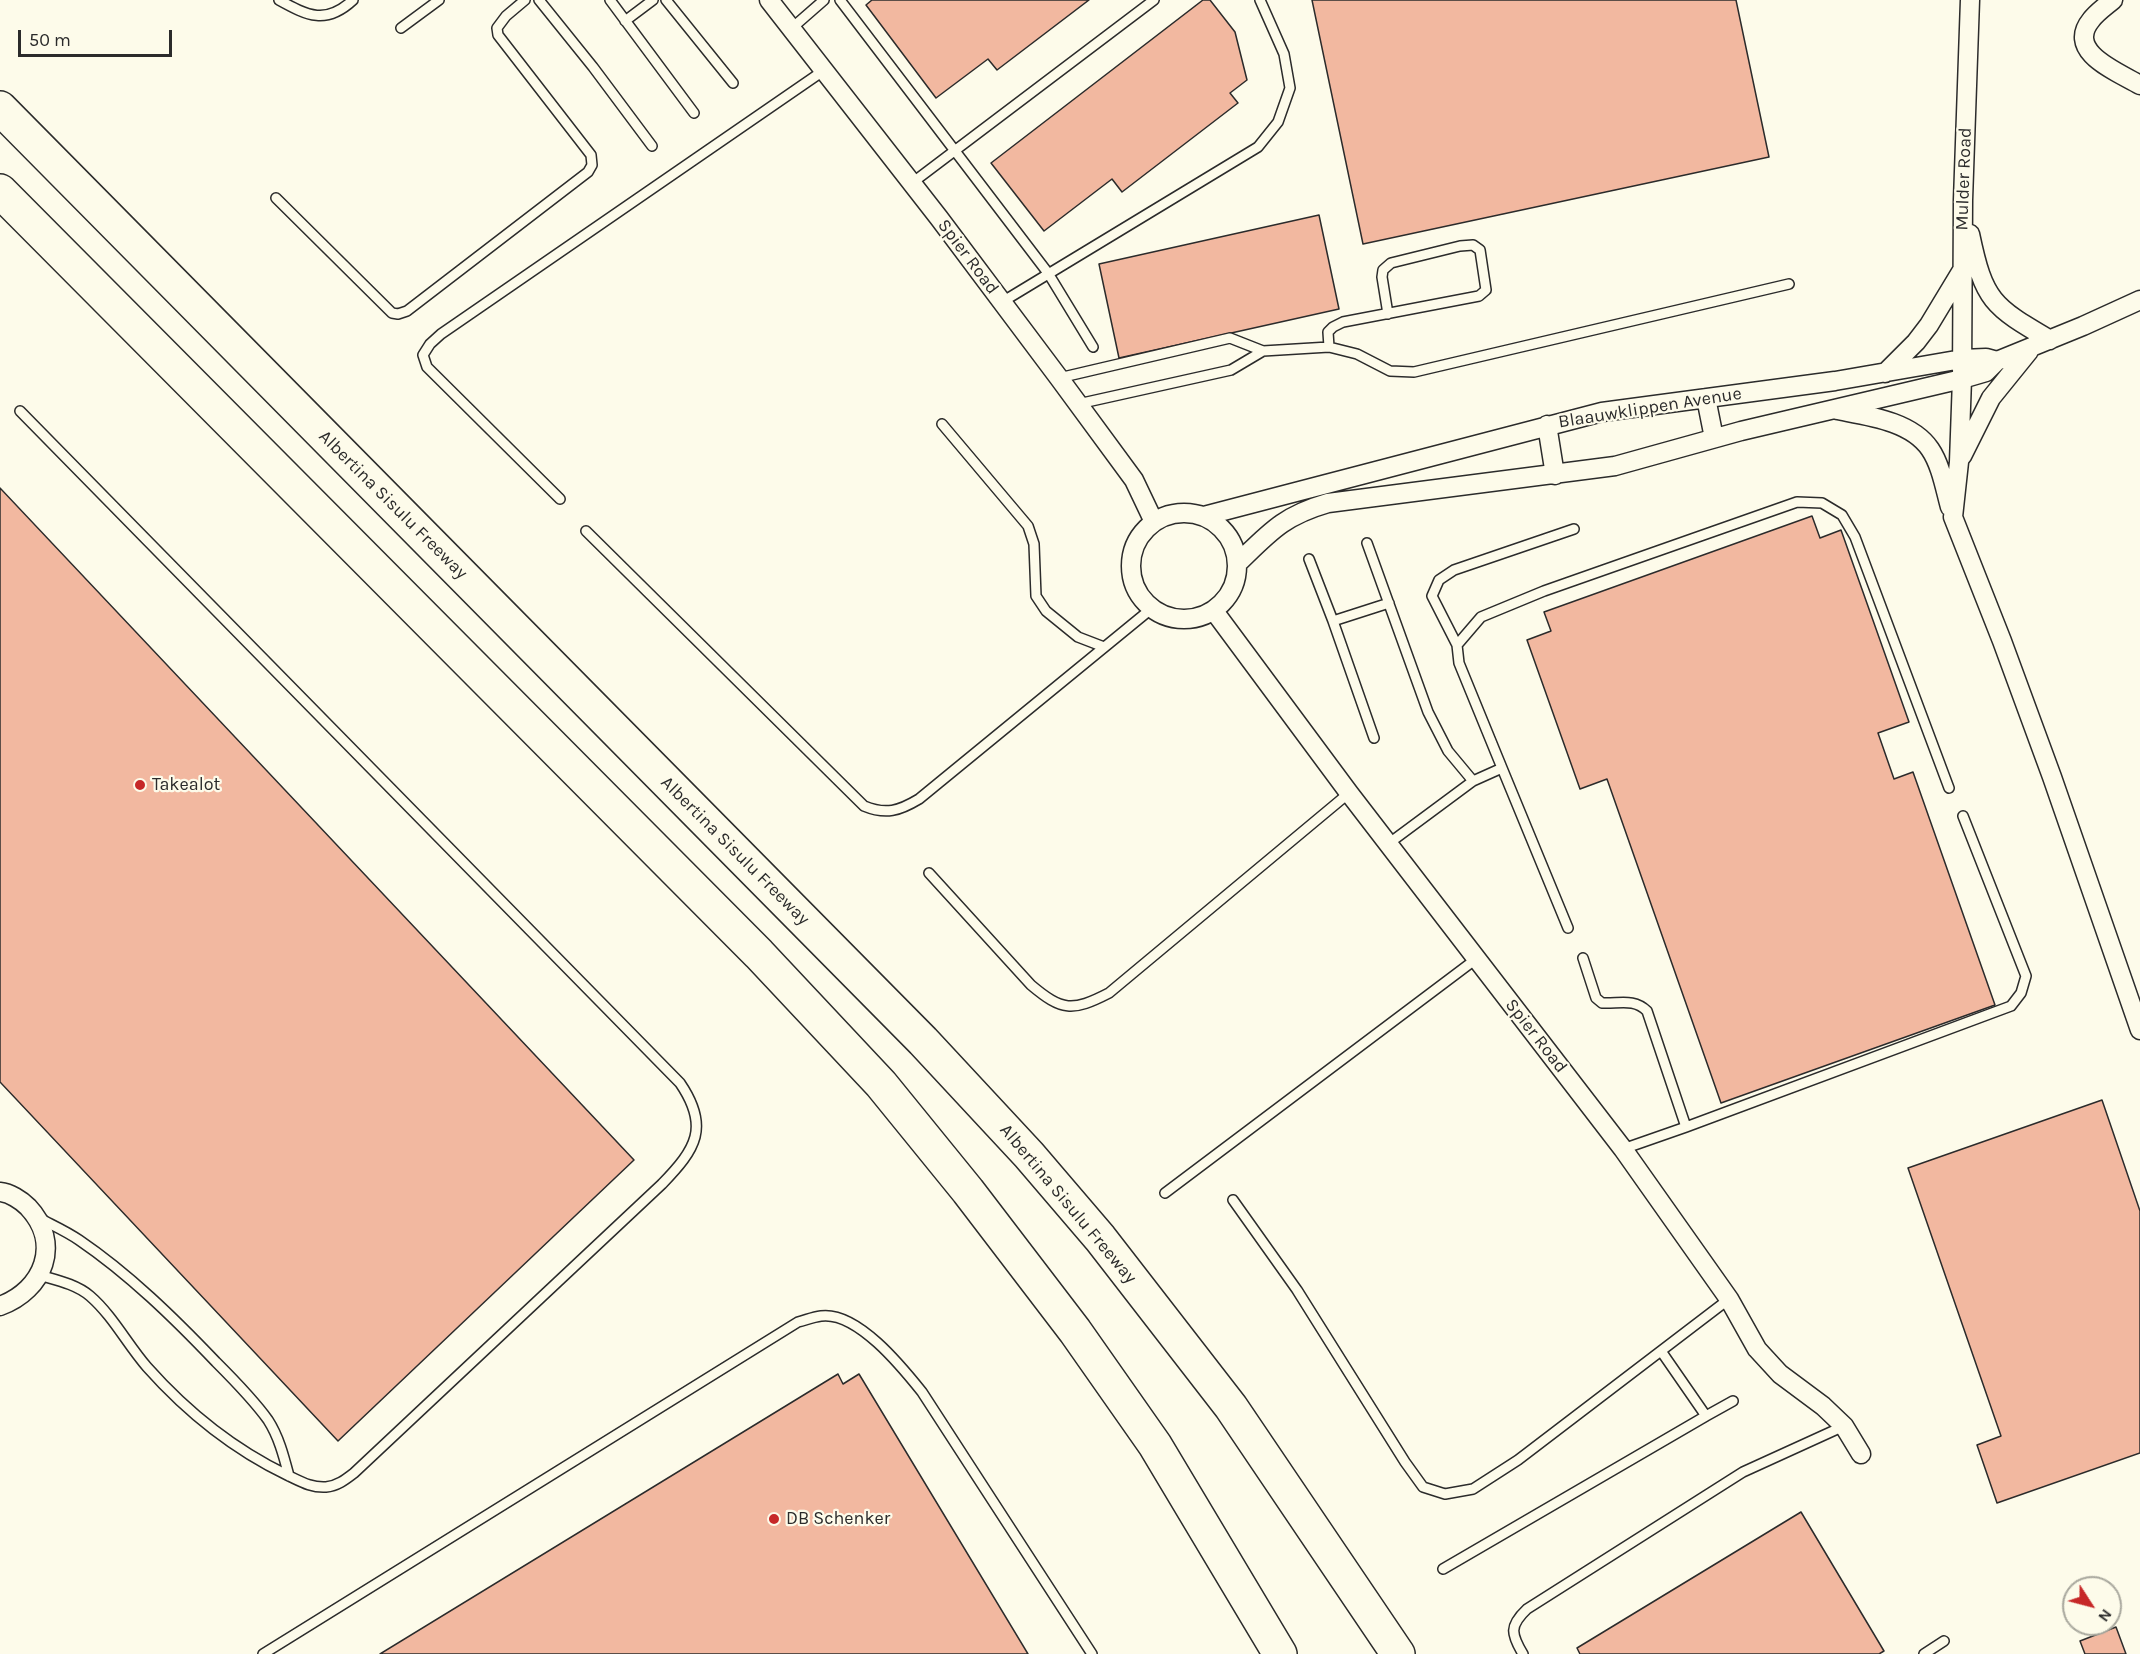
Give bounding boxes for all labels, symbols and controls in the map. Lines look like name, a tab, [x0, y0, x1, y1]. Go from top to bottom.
scale bar	[21, 18, 176, 56]
text: 50 m	[29, 29, 71, 51]
street label: Mulder Road	[1951, 127, 1977, 231]
street label: Spier Road	[933, 215, 1003, 299]
street label: Blaauwklippen Avenue	[1557, 383, 1743, 433]
street label: Albertina Sisulu Freeway	[314, 426, 472, 584]
street label: Albertina Sisulu Freeway	[656, 772, 814, 930]
place label: Takealot	[152, 774, 220, 796]
marker: Takealot	[133, 778, 147, 792]
street label: Spier Road	[1500, 995, 1572, 1077]
street label: Albertina Sisulu Freeway	[995, 1120, 1141, 1288]
place label: DB Schenker	[786, 1508, 890, 1530]
marker: DB Schenker	[767, 1512, 781, 1526]
north arrow	[2062, 1576, 2122, 1636]
text: N	[2094, 1605, 2116, 1626]

